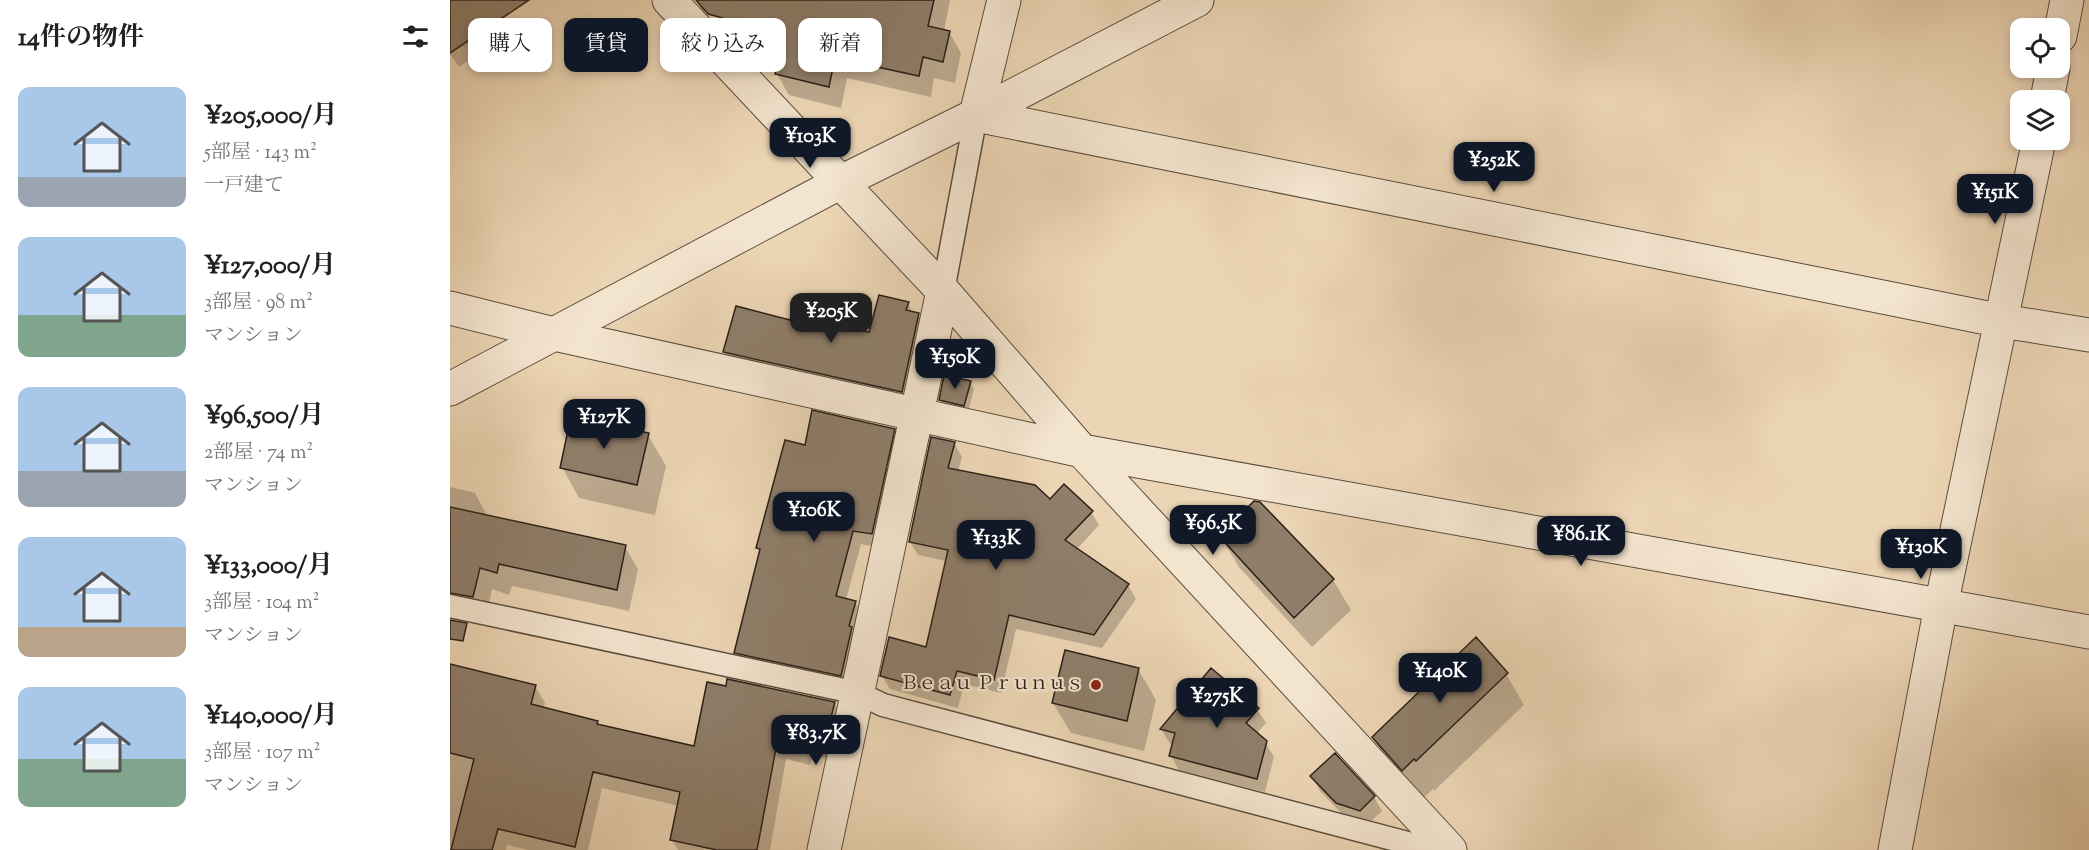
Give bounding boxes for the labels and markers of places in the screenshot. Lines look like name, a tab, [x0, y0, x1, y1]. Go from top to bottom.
pin: ¥103K	[768, 118, 852, 169]
pin: ¥252K	[1452, 142, 1536, 193]
pin: ¥151K	[1953, 174, 2037, 225]
pin: ¥205K	[789, 293, 873, 344]
pin: ¥150K	[913, 339, 997, 390]
pin: ¥127K	[562, 399, 646, 450]
pin: ¥106K	[772, 492, 856, 543]
pin: ¥96.5K	[1164, 505, 1262, 556]
pin: ¥86.1K	[1532, 516, 1630, 567]
pin: ¥133K	[954, 520, 1038, 571]
pin: ¥130K	[1879, 529, 1963, 580]
pin: ¥140K	[1398, 653, 1482, 704]
place label: Ｂｅａｕ Ｐｒｕｎｕｓ	[900, 672, 1084, 698]
marker: Ｂｅａｕ Ｐｒｕｎｕｓ	[1089, 678, 1103, 692]
pin: ¥275K	[1175, 678, 1259, 729]
pin: ¥83.7K	[767, 715, 865, 766]

